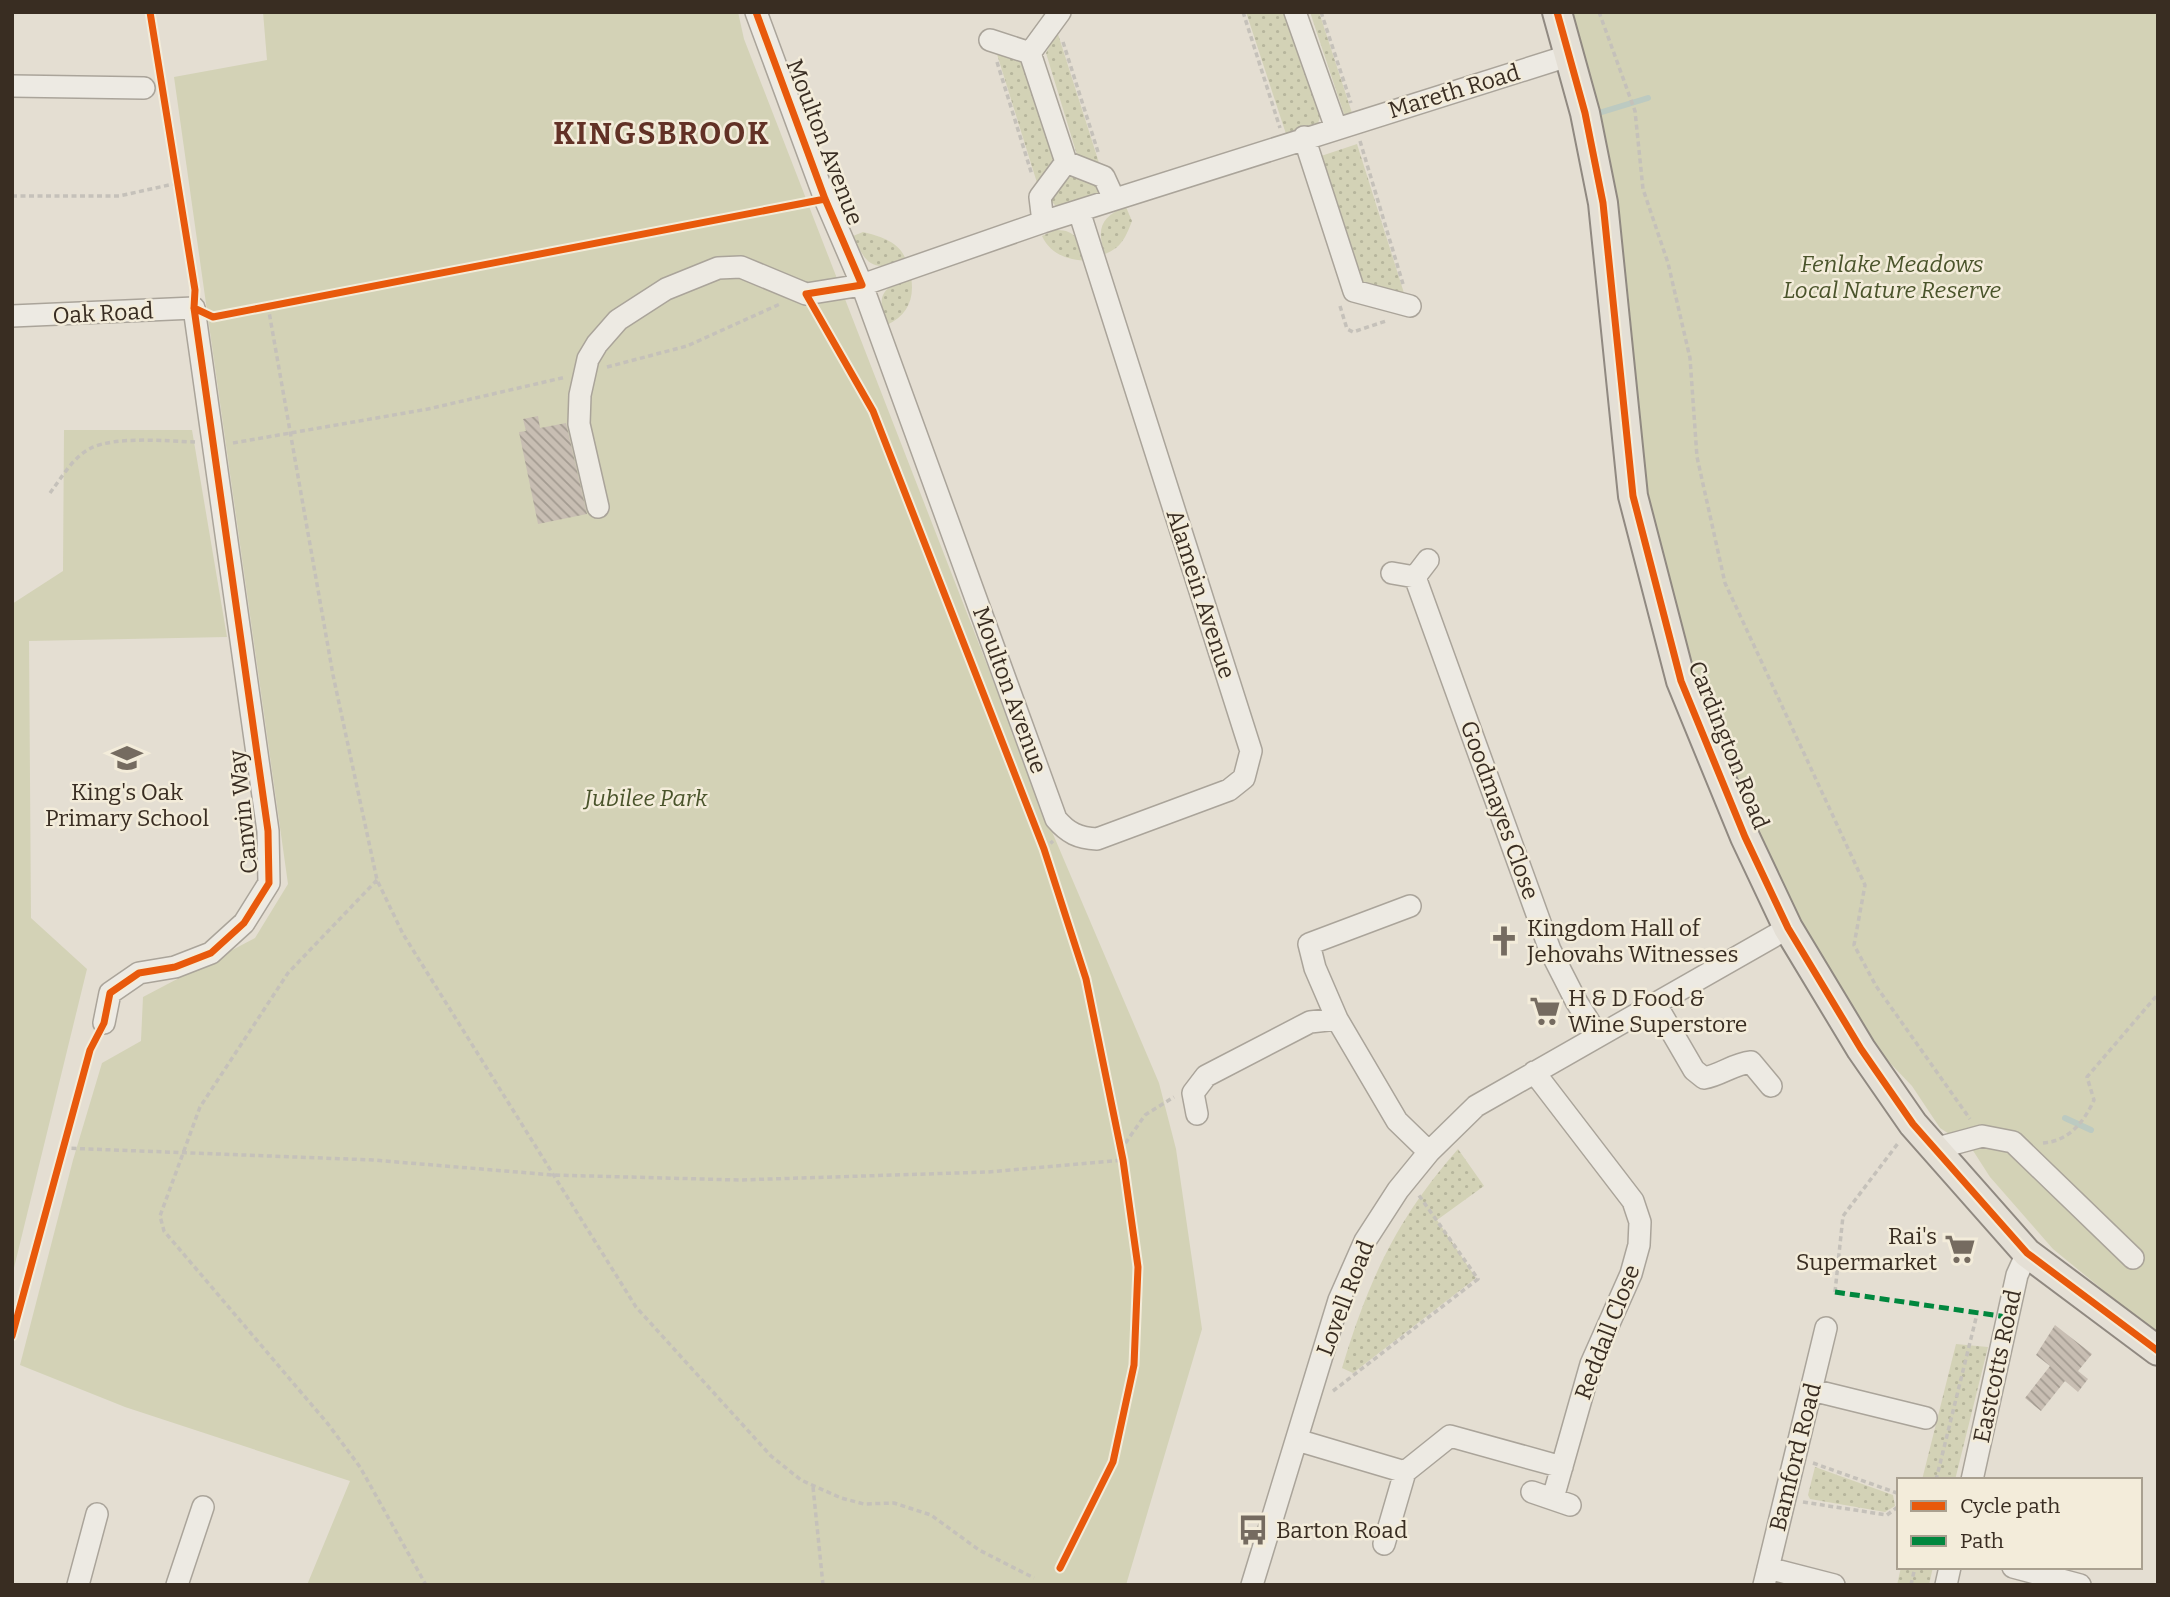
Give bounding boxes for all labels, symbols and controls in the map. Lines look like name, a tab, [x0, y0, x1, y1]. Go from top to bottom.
street label: Moulton Avenue	[780, 55, 870, 229]
street label: Mareth Road	[1385, 58, 1523, 124]
district label: KINGSBROOK	[553, 116, 771, 152]
park label: Fenlake Meadows Local Nature Reserve	[1783, 250, 2002, 304]
street label: Oak Road	[52, 296, 154, 330]
street label: Alamein Avenue	[1160, 506, 1242, 682]
street label: Moulton Avenue	[967, 603, 1053, 777]
street label: Cardington Road	[1683, 657, 1776, 833]
street label: Goodmayes Close	[1455, 717, 1545, 903]
school or university icon: King's Oak Primary School	[110, 741, 144, 775]
street label: Canvin Way	[222, 748, 263, 875]
place label: King's Oak Primary School	[45, 778, 209, 832]
park label: Jubilee Park	[583, 784, 708, 812]
place label: Kingdom Hall of Jehovahs Witnesses	[1526, 914, 1739, 968]
church icon: Kingdom Hall of Jehovahs Witnesses	[1487, 924, 1521, 958]
place label: H & D Food & Wine Superstore	[1568, 984, 1747, 1038]
supermarket icon: H & D Food & Wine Superstore	[1528, 994, 1562, 1028]
place label: Rai's Supermarket	[1796, 1222, 1937, 1276]
supermarket icon: Rai's Supermarket	[1943, 1232, 1977, 1266]
street label: Lovell Road	[1310, 1236, 1380, 1360]
street label: Reddall Close	[1568, 1261, 1646, 1403]
street label: Eastcotts Road	[1967, 1286, 2027, 1445]
street label: Bamford Road	[1763, 1380, 1827, 1534]
legend	[1897, 1478, 2142, 1569]
text: Cycle path	[1960, 1493, 2060, 1519]
bus stop icon: Barton Road	[1236, 1513, 1270, 1547]
place label: Barton Road	[1276, 1516, 1408, 1544]
text: Path	[1960, 1528, 2004, 1554]

